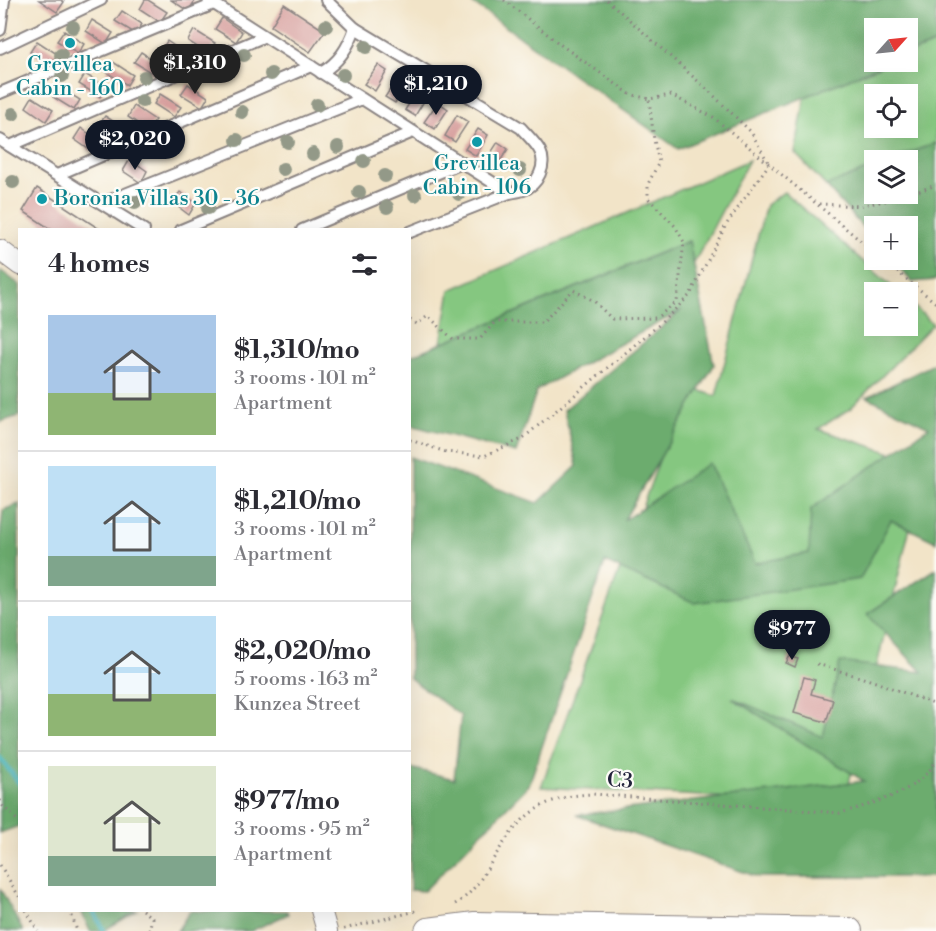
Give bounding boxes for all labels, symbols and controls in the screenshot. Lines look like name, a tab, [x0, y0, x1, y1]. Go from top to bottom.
north arrow	[864, 18, 918, 72]
map controls	[864, 18, 918, 336]
marker: Grevillea Cabin - 160	[63, 36, 77, 50]
pin: $1,310	[146, 44, 244, 95]
text: $1,310	[164, 51, 226, 76]
place label: Grevillea Cabin - 160	[16, 52, 124, 102]
pin: $1,210	[387, 65, 485, 116]
text: $1,210	[404, 72, 468, 97]
button: locate	[864, 84, 918, 138]
pin: $2,020	[86, 120, 184, 171]
text: $2,020	[99, 127, 171, 152]
marker: Grevillea Cabin - 106	[470, 135, 484, 149]
button: layers	[864, 150, 918, 204]
place label: Grevillea Cabin - 106	[423, 151, 531, 201]
place label: Boronia Villas 30 - 36	[53, 186, 260, 212]
marker: Boronia Villas 30 - 36	[35, 192, 49, 206]
button: +	[864, 216, 918, 270]
text: 4 homes	[48, 248, 150, 280]
icon: filters	[348, 248, 381, 281]
button: −	[864, 282, 918, 336]
text: $1,310/mo	[234, 334, 360, 366]
icon: home	[96, 339, 168, 411]
text: 3 rooms · 101 m²	[234, 366, 376, 391]
text: Apartment	[234, 391, 332, 416]
text: $1,210/mo	[234, 485, 361, 517]
icon: home	[96, 490, 168, 562]
text: 3 rooms · 101 m²	[234, 517, 376, 542]
text: Apartment	[234, 542, 332, 567]
pin: $977	[756, 610, 828, 661]
text: $977	[768, 617, 816, 642]
text: $2,020/mo	[234, 635, 371, 667]
icon: home	[96, 640, 168, 712]
text: 5 rooms · 163 m²	[234, 667, 378, 692]
text: Kunzea Street	[234, 692, 360, 717]
street label: C3	[606, 767, 634, 795]
text: $977/mo	[234, 785, 340, 817]
icon: home	[96, 790, 168, 862]
text: 3 rooms · 95 m²	[234, 817, 370, 842]
text: Apartment	[234, 842, 332, 867]

